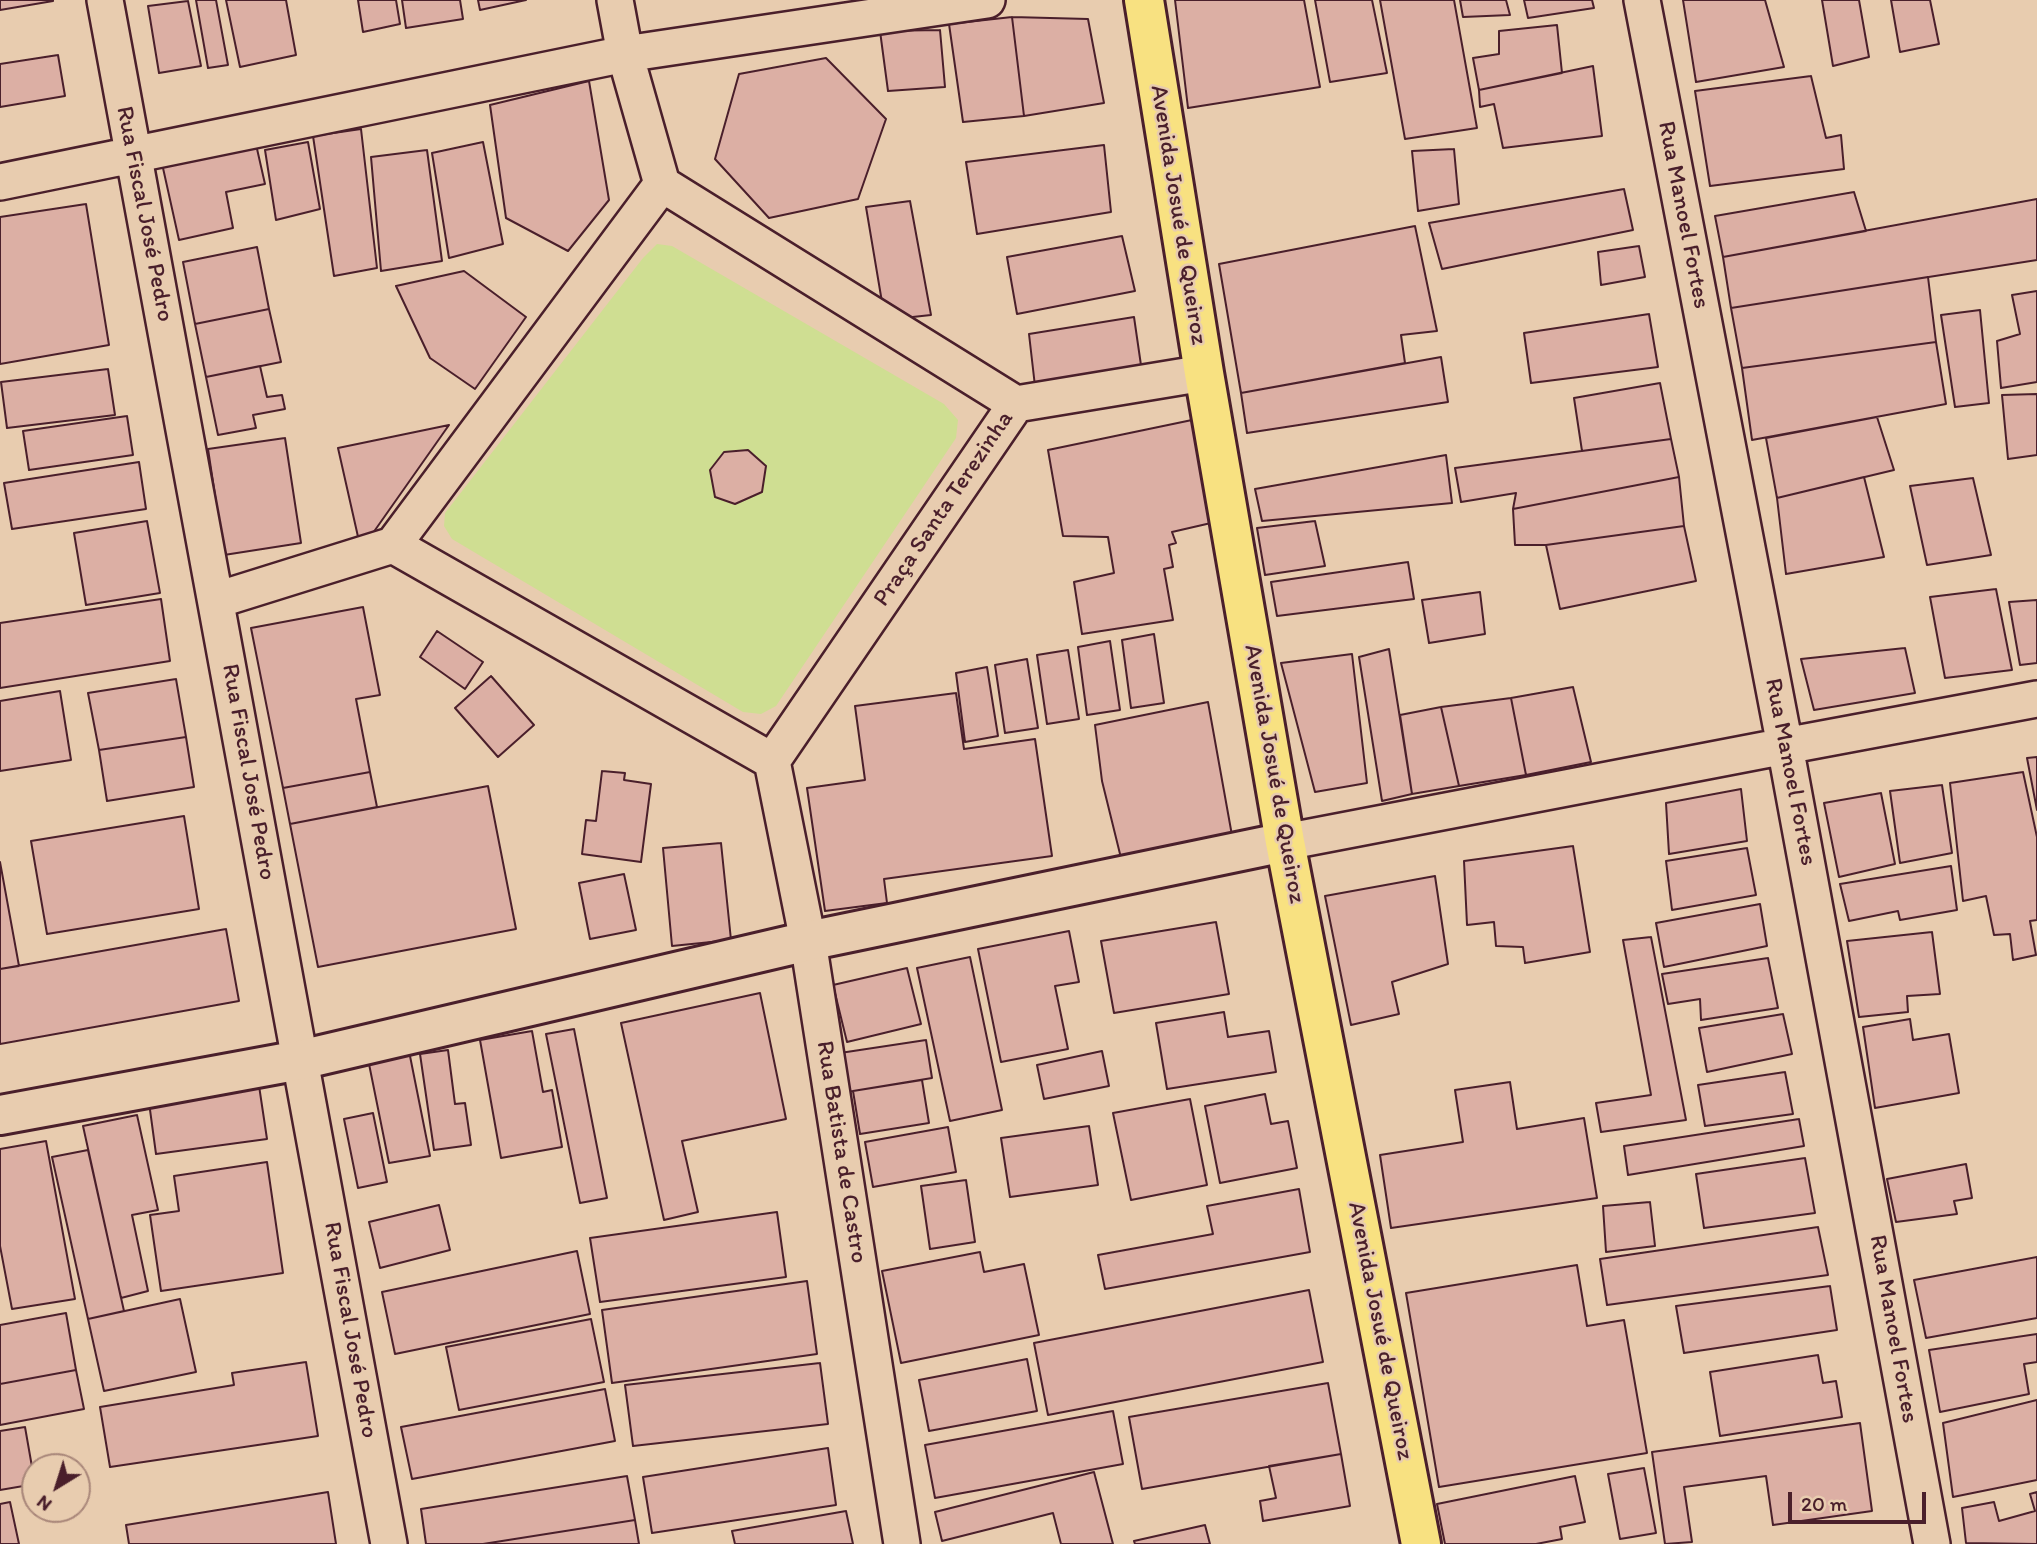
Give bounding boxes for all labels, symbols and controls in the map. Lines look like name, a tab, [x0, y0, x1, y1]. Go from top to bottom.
street label: Avenida Josué de Queiroz	[1143, 83, 1213, 347]
street label: Rua Fiscal José Pedro	[109, 104, 179, 324]
street label: Rua Manoel Fortes	[1651, 119, 1715, 311]
street label: Praça Santa Terezinha	[868, 406, 1020, 612]
street label: Avenida Josué de Queiroz	[1237, 642, 1311, 906]
street label: Rua Fiscal José Pedro	[215, 662, 281, 882]
street label: Rua Manoel Fortes	[1758, 676, 1822, 868]
street label: Rua Batista de Castro	[809, 1039, 873, 1265]
street label: Avenida Josué de Queiroz	[1341, 1199, 1419, 1463]
street label: Rua Fiscal José Pedro	[317, 1220, 383, 1440]
street label: Rua Manoel Fortes	[1862, 1233, 1924, 1425]
north arrow	[21, 1453, 91, 1523]
scale bar	[1792, 1478, 1930, 1522]
text: N	[32, 1490, 56, 1516]
text: 20 m	[1801, 1491, 1847, 1516]

